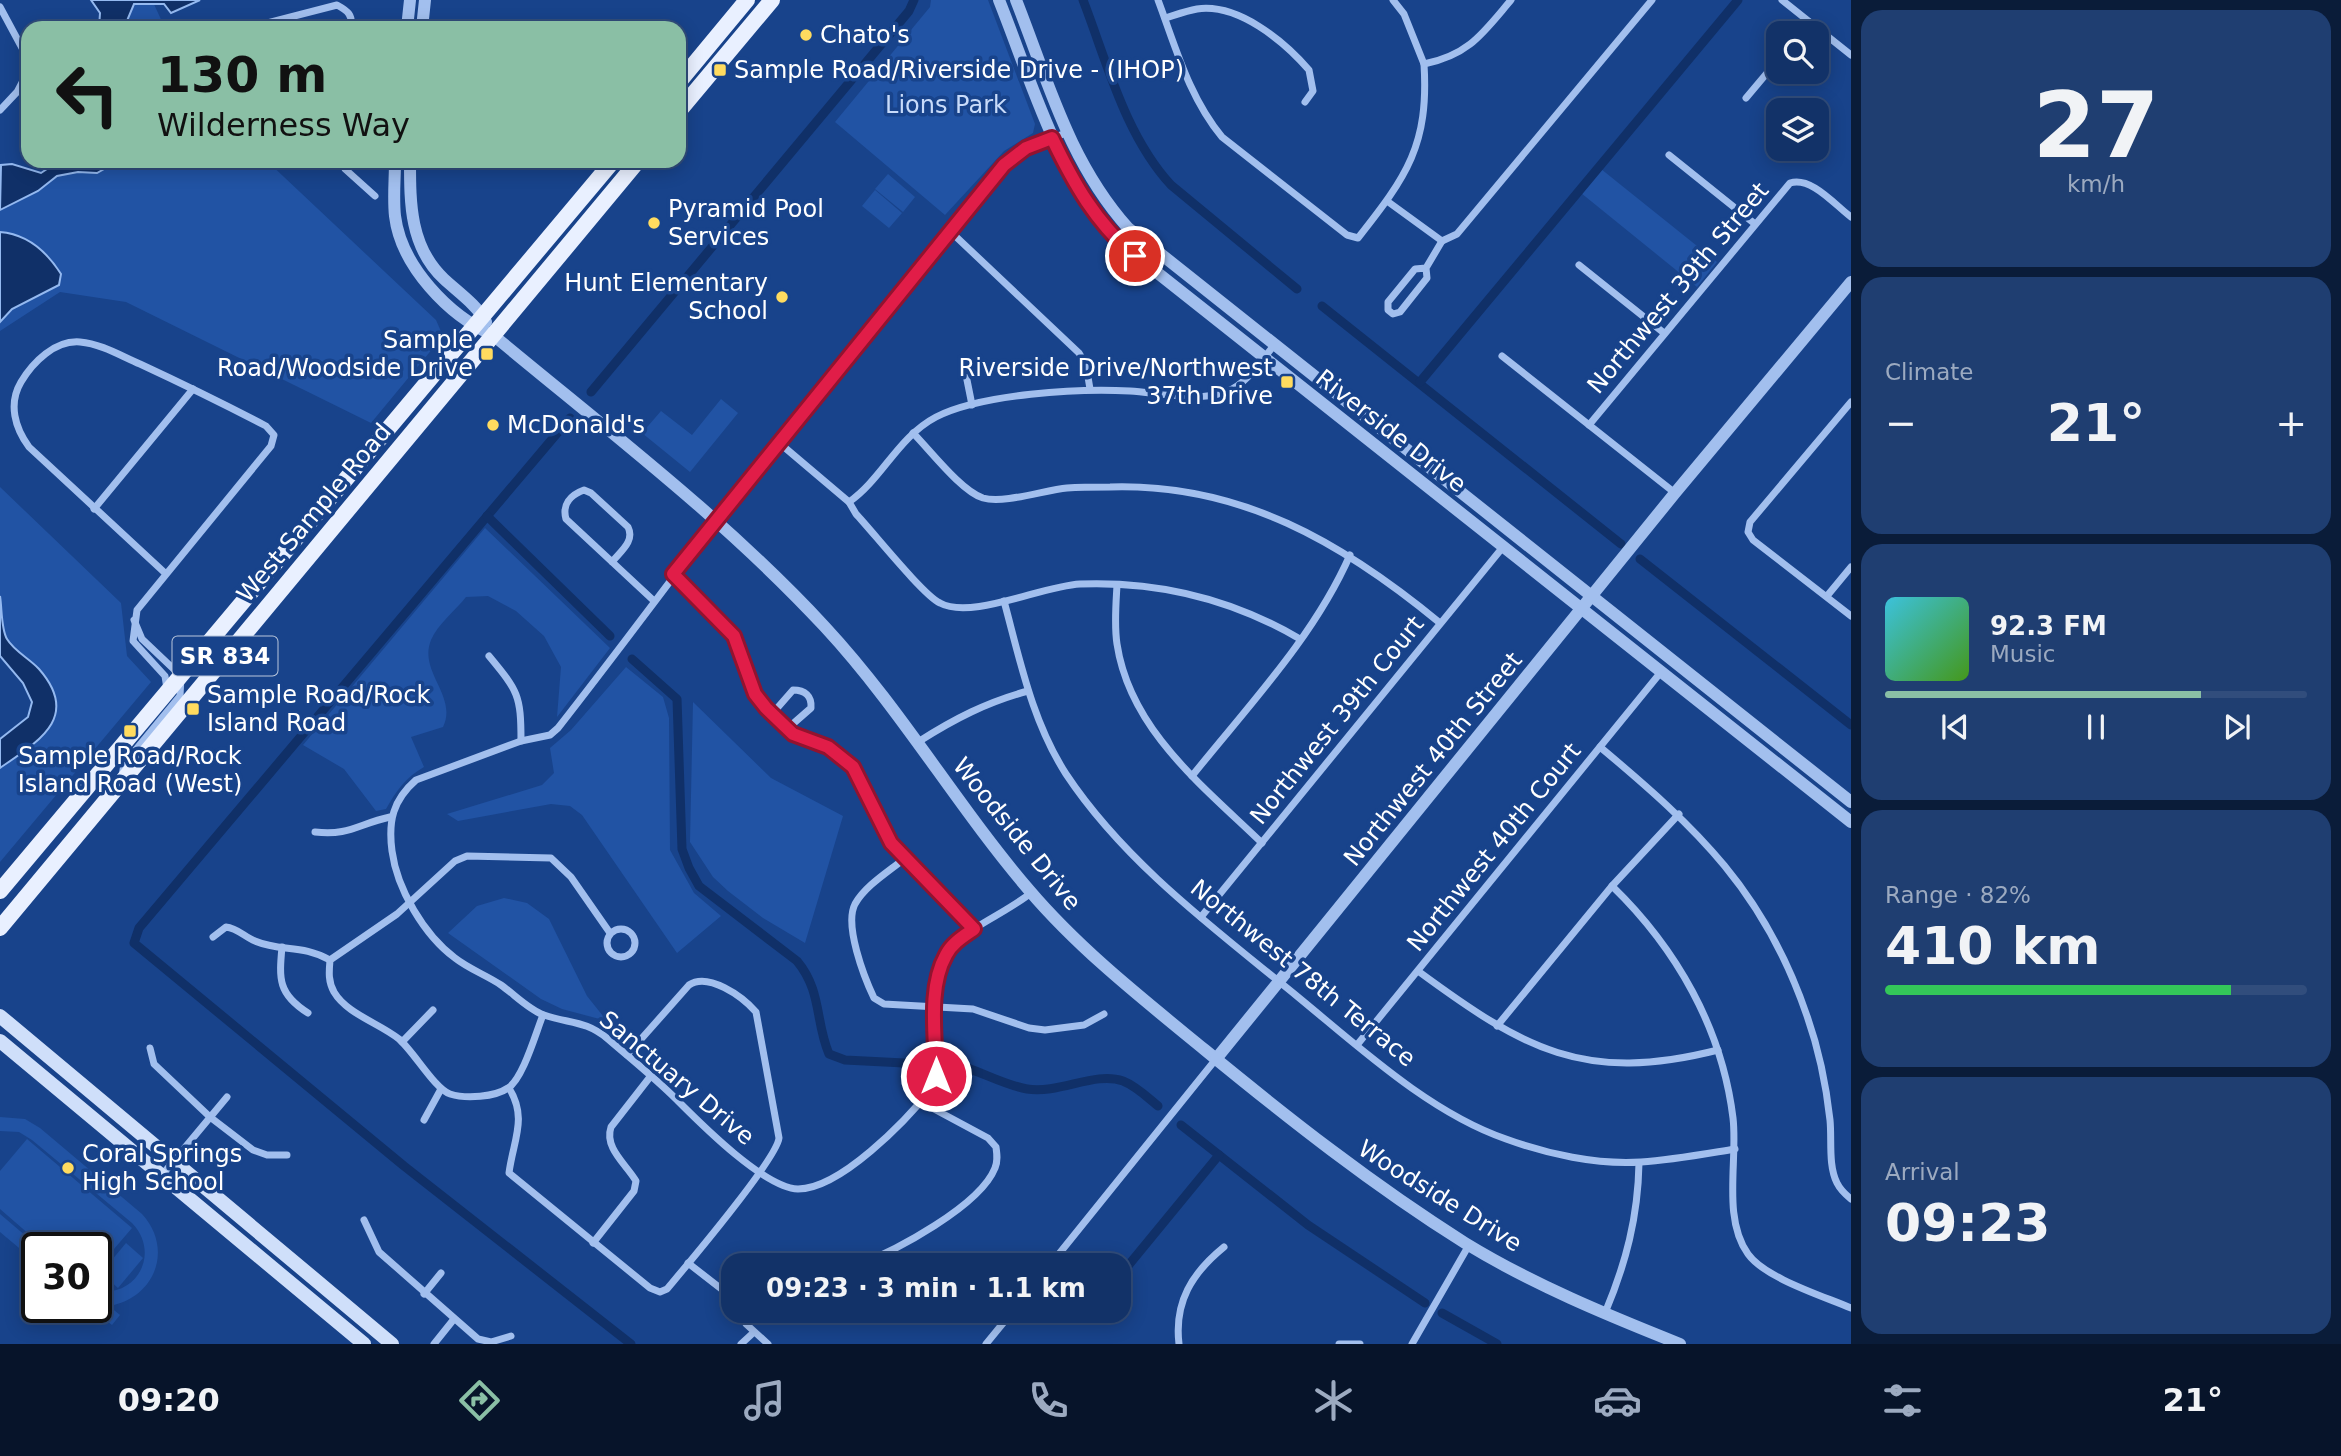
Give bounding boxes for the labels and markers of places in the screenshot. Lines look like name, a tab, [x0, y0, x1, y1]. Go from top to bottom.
place label: Chato's	[820, 21, 910, 49]
marker: Chato's	[798, 27, 814, 43]
place label: Sample Road/Riverside Drive - (IHOP)	[734, 56, 1184, 84]
marker: Sample Road/Riverside Drive - (IHOP)	[712, 62, 728, 78]
place label: Pyramid Pool Services	[668, 195, 824, 251]
marker: Pyramid Pool Services	[646, 215, 662, 231]
pin	[1105, 226, 1165, 286]
place label: Hunt Elementary School	[564, 269, 768, 325]
marker: Hunt Elementary School	[774, 289, 790, 305]
place label: Sample Road/Woodside Drive	[217, 326, 473, 382]
marker: Sample Road/Woodside Drive	[479, 346, 495, 362]
place label: Riverside Drive/Northwest 37th Drive	[959, 354, 1273, 410]
marker: Riverside Drive/Northwest 37th Drive	[1279, 374, 1295, 390]
place label: McDonald's	[507, 411, 645, 439]
marker: McDonald's	[485, 417, 501, 433]
place label: Sample Road/Rock Island Road	[207, 681, 430, 737]
marker: Sample Road/Rock Island Road	[185, 701, 201, 717]
marker: Sample Road/Rock Island Road (West)	[122, 723, 138, 739]
place label: Sample Road/Rock Island Road (West)	[18, 742, 242, 798]
place label: Coral Springs High School	[82, 1140, 242, 1196]
marker: Coral Springs High School	[60, 1160, 76, 1176]

